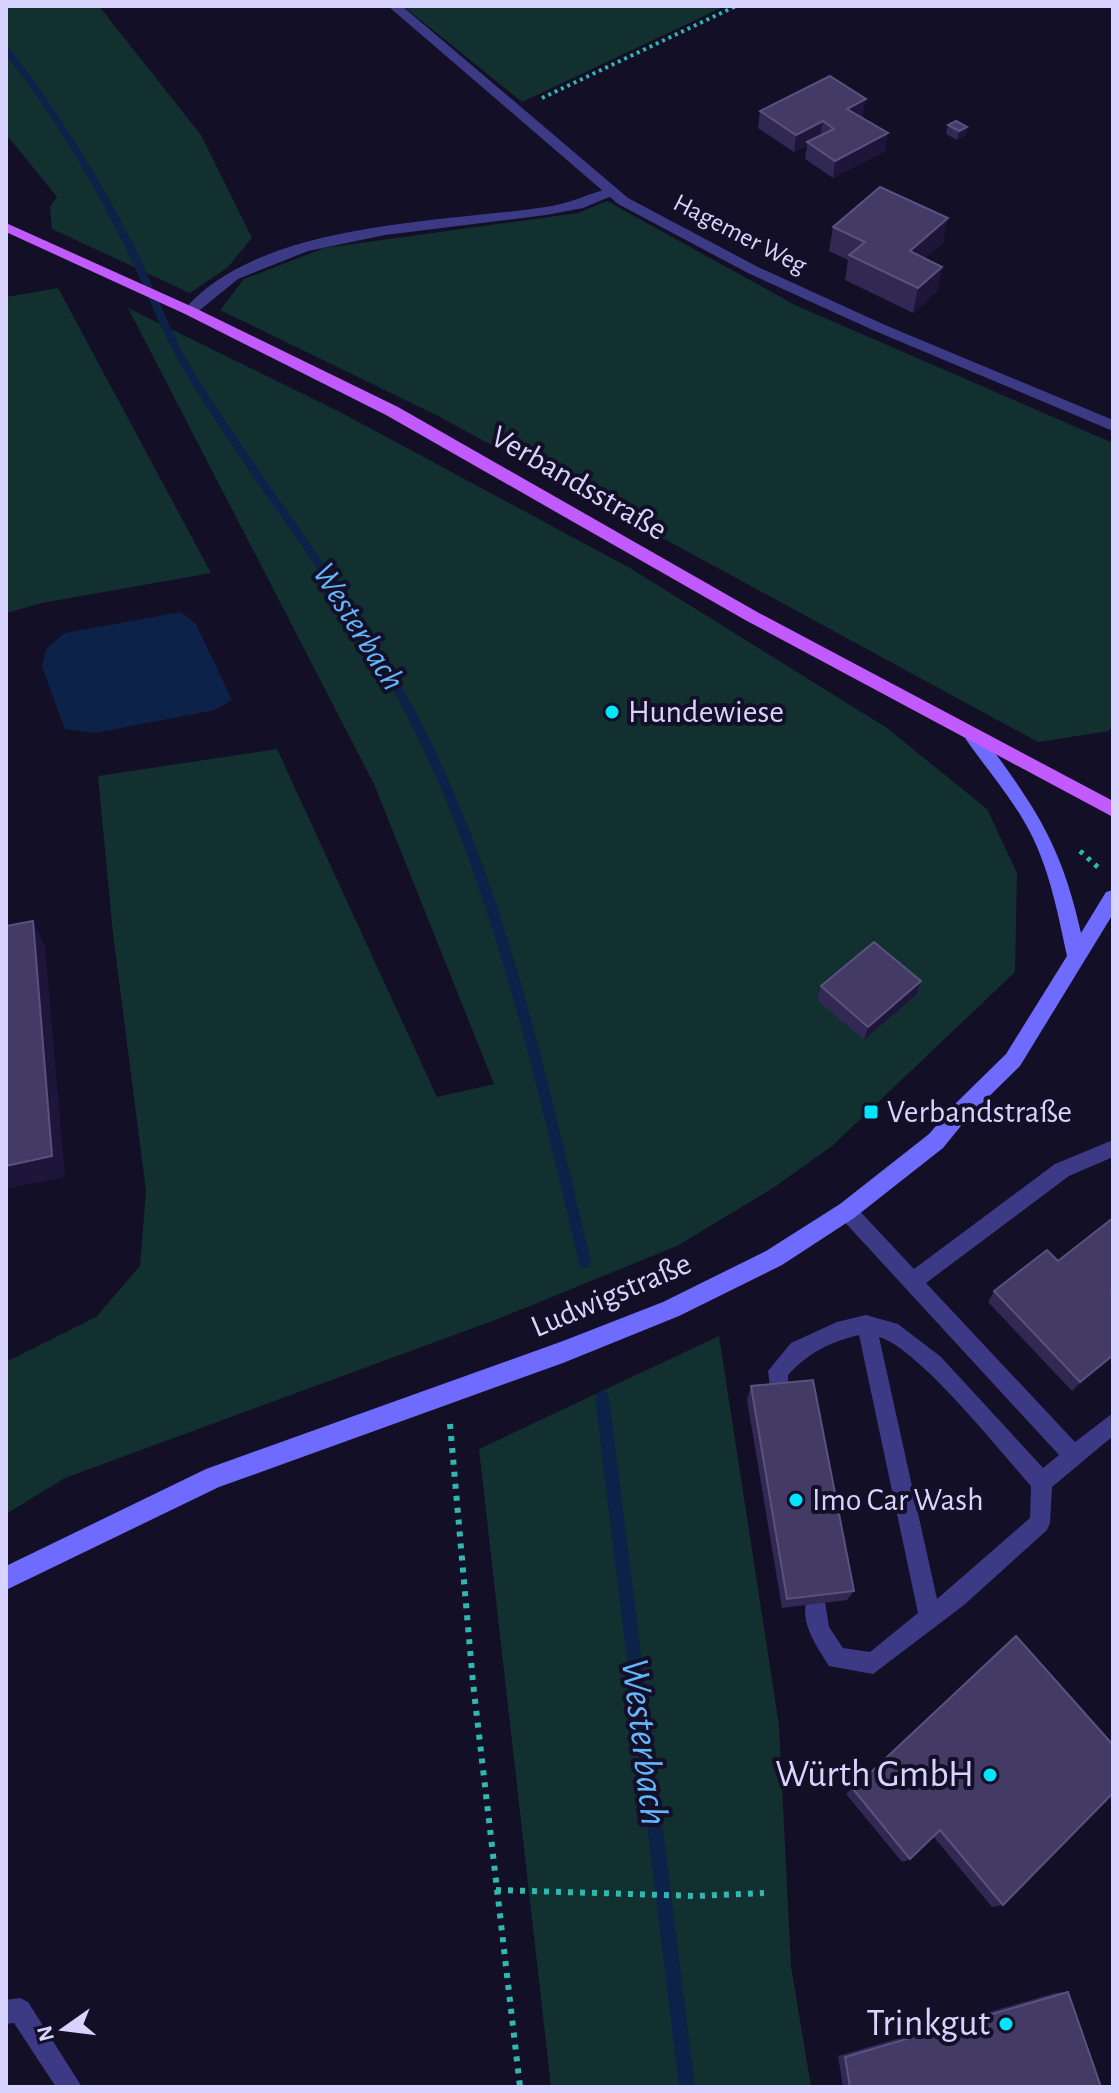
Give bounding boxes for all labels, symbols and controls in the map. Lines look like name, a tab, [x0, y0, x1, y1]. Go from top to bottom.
street label: Hagemer Weg	[669, 189, 811, 279]
street label: Verbandsstraße	[486, 420, 672, 546]
water label: Westerbach	[306, 557, 410, 697]
place label: Hundewiese	[628, 696, 784, 728]
marker: Hundewiese	[603, 703, 621, 721]
place label: Verbandstraße	[887, 1096, 1072, 1128]
marker: Verbandstraße	[862, 1103, 880, 1121]
street label: Ludwigstraße	[526, 1247, 696, 1343]
place label: Imo Car Wash	[812, 1484, 984, 1516]
marker: Imo Car Wash	[787, 1491, 805, 1509]
water label: Westerbach	[614, 1656, 674, 1828]
place label: Würth GmbH	[775, 1756, 974, 1794]
marker: Würth GmbH	[981, 1766, 999, 1784]
north arrow	[24, 1989, 104, 2069]
place label: Trinkgut	[866, 2005, 990, 2043]
marker: Trinkgut	[997, 2015, 1015, 2033]
text: N	[33, 2024, 58, 2044]

